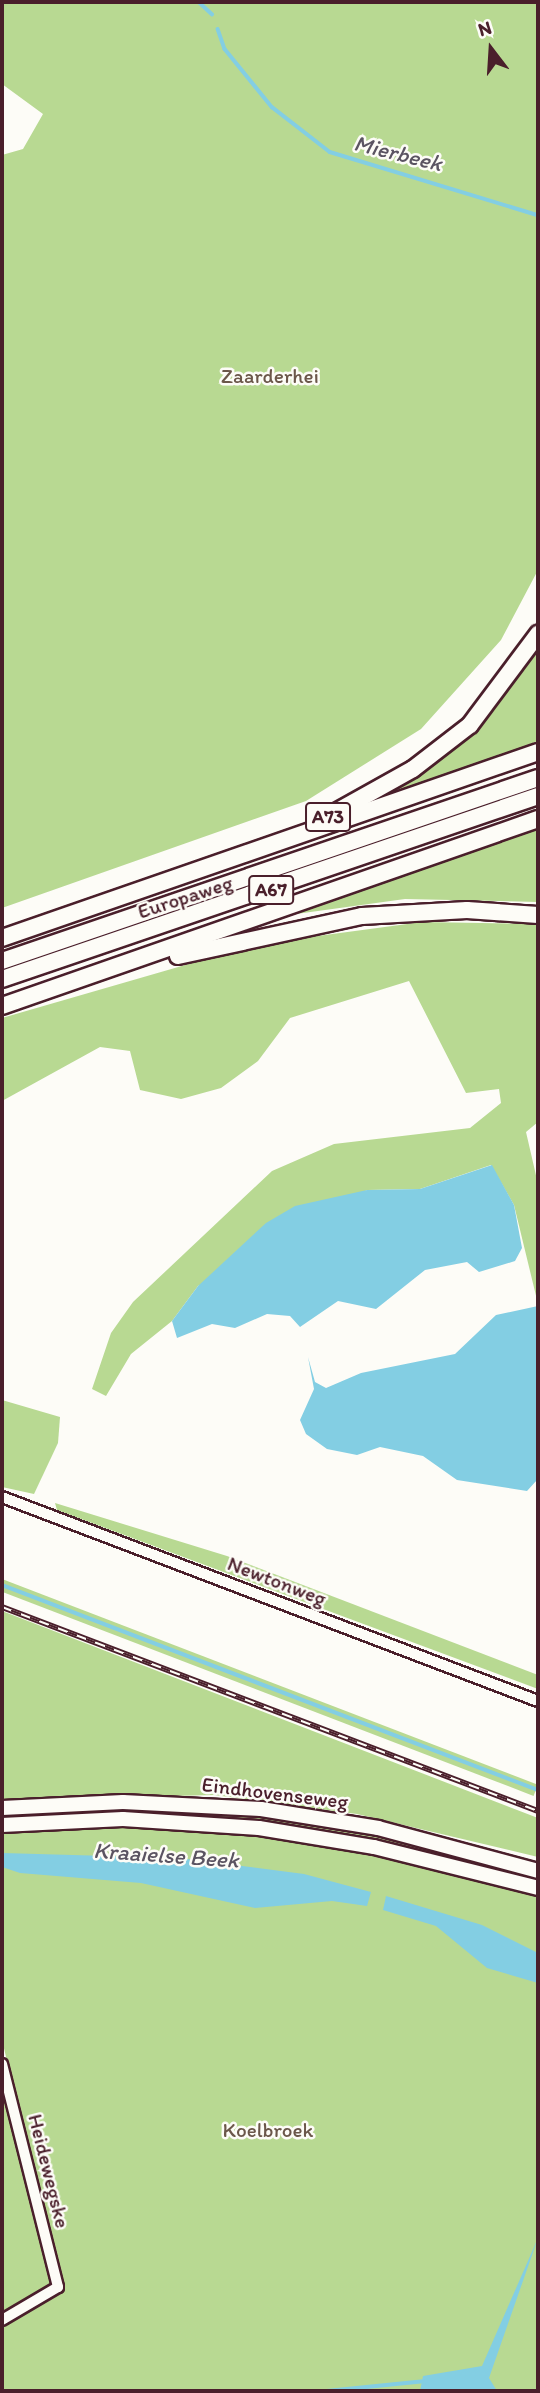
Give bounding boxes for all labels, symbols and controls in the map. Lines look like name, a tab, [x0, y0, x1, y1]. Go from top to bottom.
north arrow	[456, 14, 526, 84]
text: N	[475, 16, 494, 41]
water label: Mierbeek	[351, 129, 445, 177]
park label: Zaarderhei	[221, 363, 319, 389]
road number: A73	[304, 802, 352, 832]
street label: Europaweg	[134, 870, 236, 924]
road number: A67	[246, 874, 296, 906]
street label: Newtonweg	[224, 1551, 330, 1611]
street label: Eindhovenseweg	[200, 1772, 350, 1814]
water label: Kraaielse Beek	[93, 1836, 239, 1874]
street label: Heidewegske	[23, 2111, 75, 2231]
park label: Koelbroek	[223, 2117, 313, 2143]

